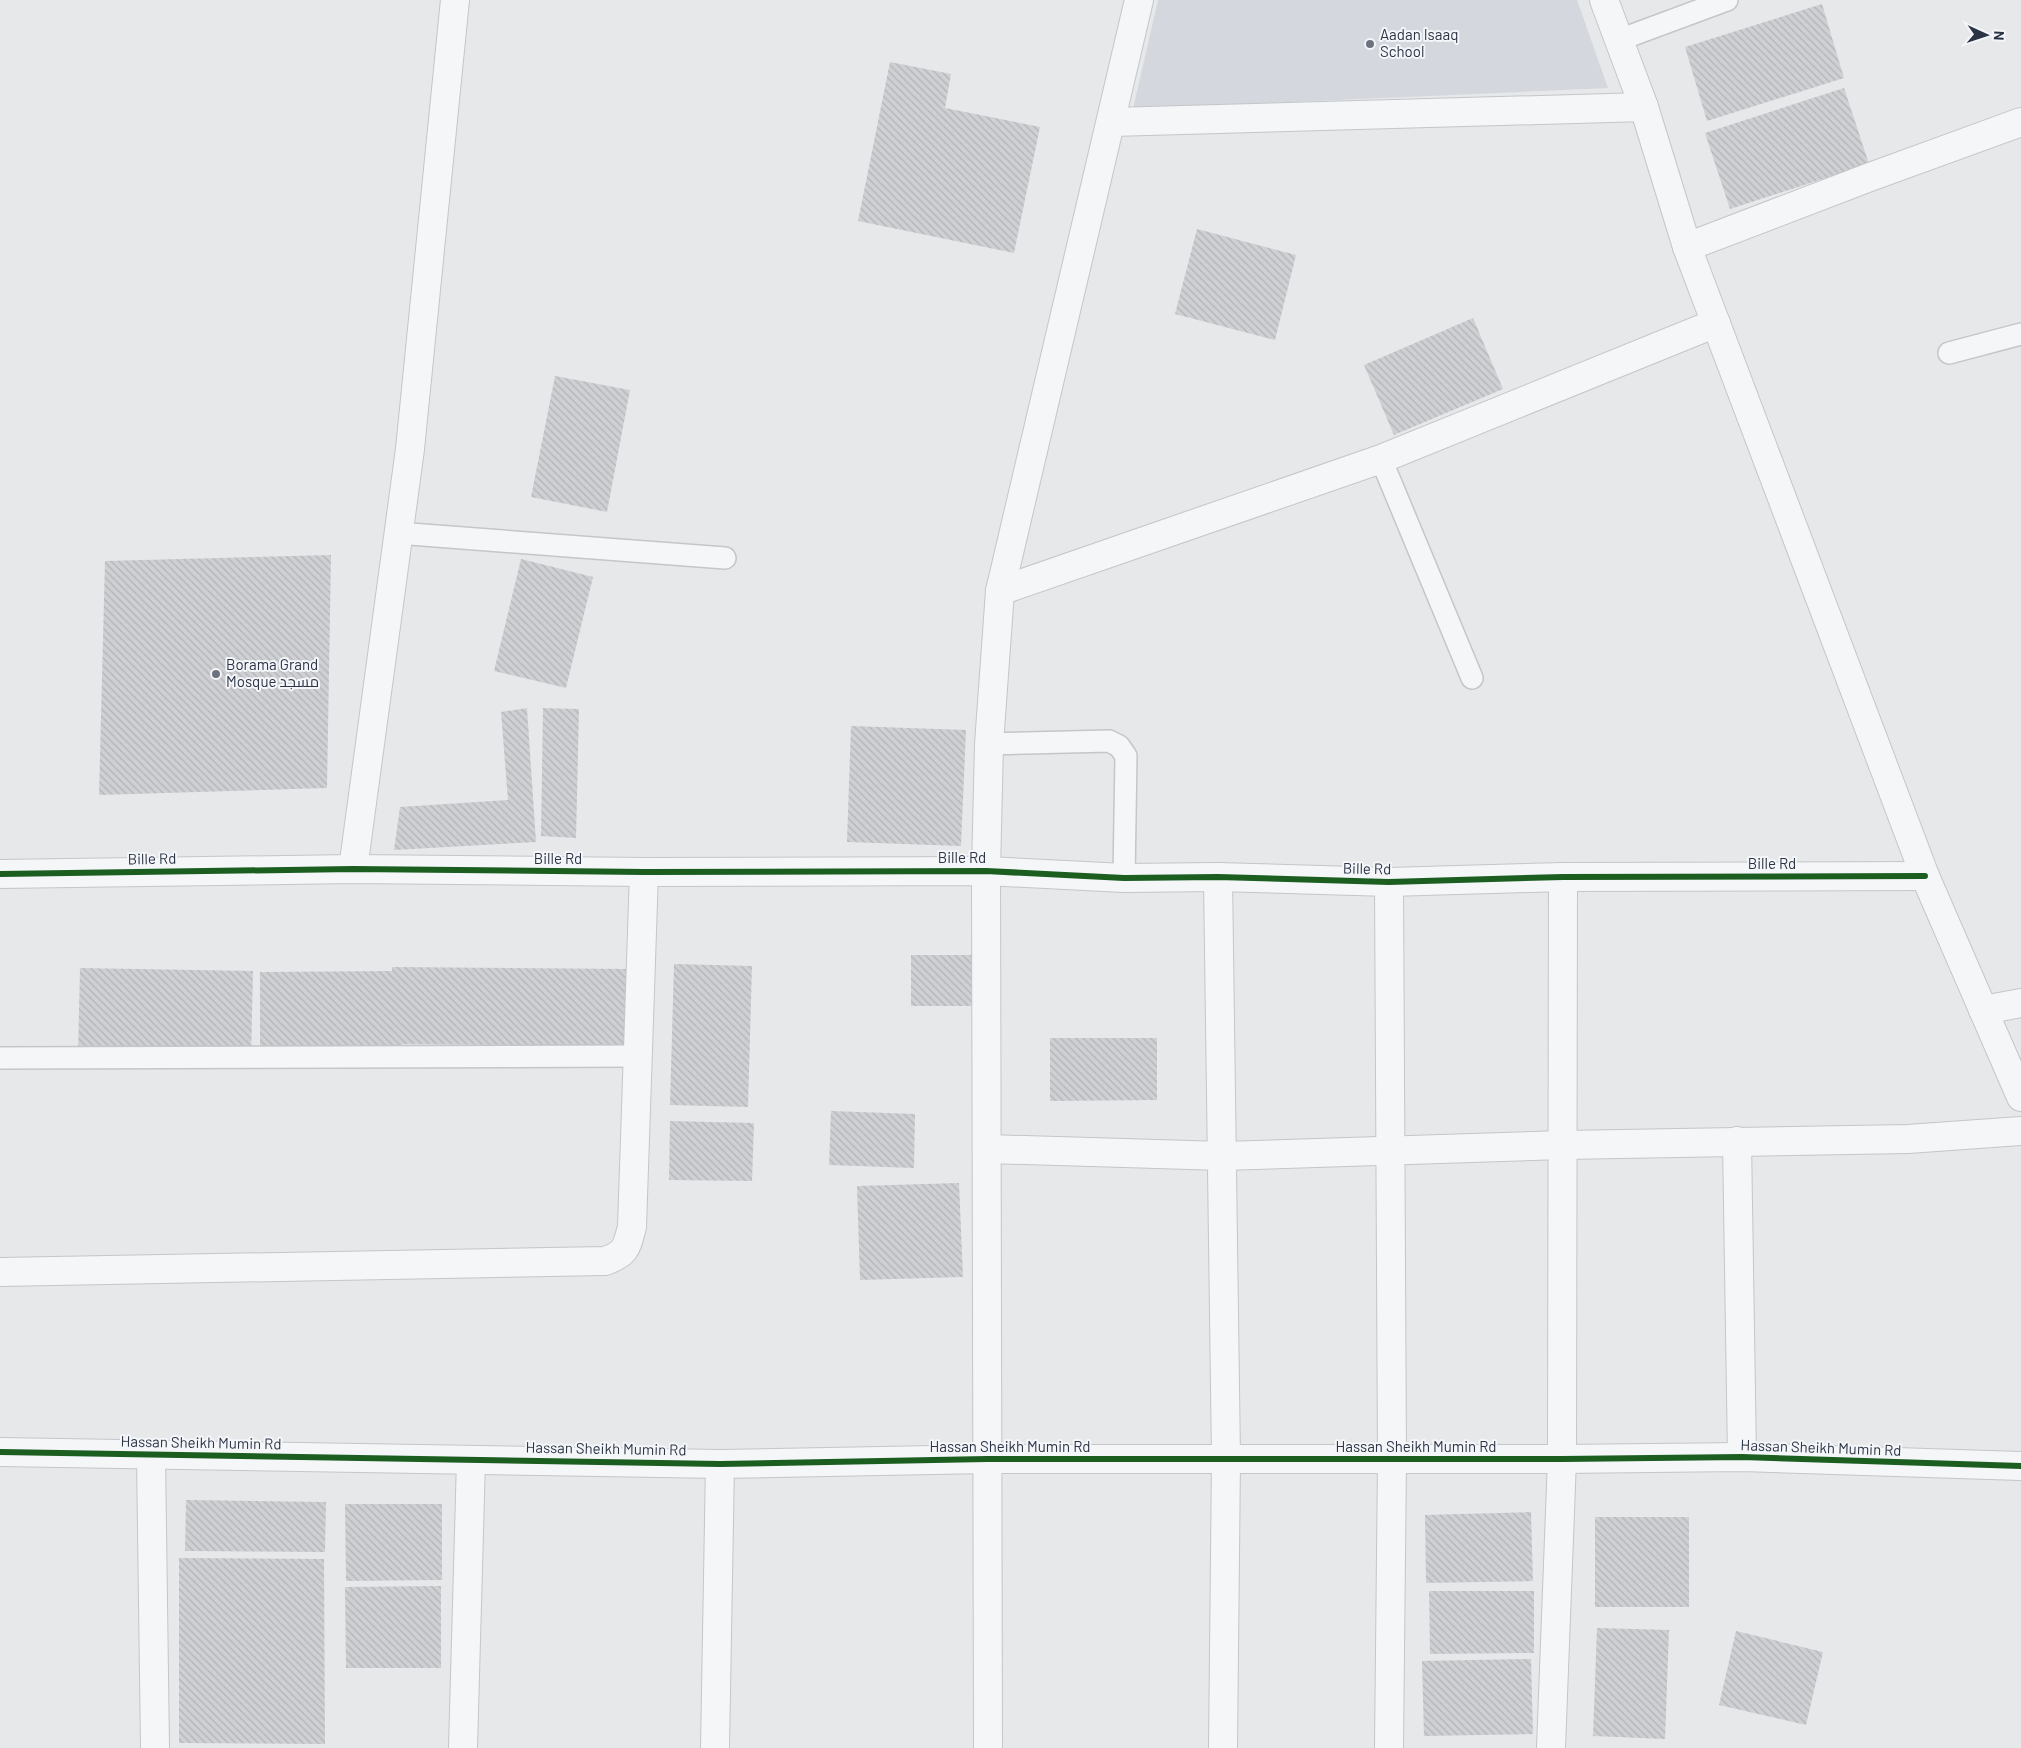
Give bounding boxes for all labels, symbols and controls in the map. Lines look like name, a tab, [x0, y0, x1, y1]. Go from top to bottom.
north arrow	[1961, 10, 2011, 60]
place label: Aadan Isaaq School	[1380, 25, 1458, 60]
text: N	[1991, 31, 2008, 41]
marker: Aadan Isaaq School	[1364, 38, 1376, 50]
place label: Borama Grand Mosque مسجد	[226, 655, 319, 690]
marker: Borama Grand Mosque مسجد	[210, 668, 222, 680]
street label: Bille Rd	[938, 848, 986, 866]
street label: Bille Rd	[128, 849, 176, 867]
street label: Bille Rd	[534, 849, 582, 867]
street label: Bille Rd	[1748, 854, 1796, 872]
street label: Bille Rd	[1343, 859, 1391, 877]
street label: Hassan Sheikh Mumin Rd	[120, 1432, 282, 1452]
street label: Hassan Sheikh Mumin Rd	[1740, 1435, 1902, 1459]
street label: Hassan Sheikh Mumin Rd	[930, 1437, 1091, 1455]
street label: Hassan Sheikh Mumin Rd	[1336, 1437, 1497, 1455]
street label: Hassan Sheikh Mumin Rd	[525, 1438, 687, 1458]

